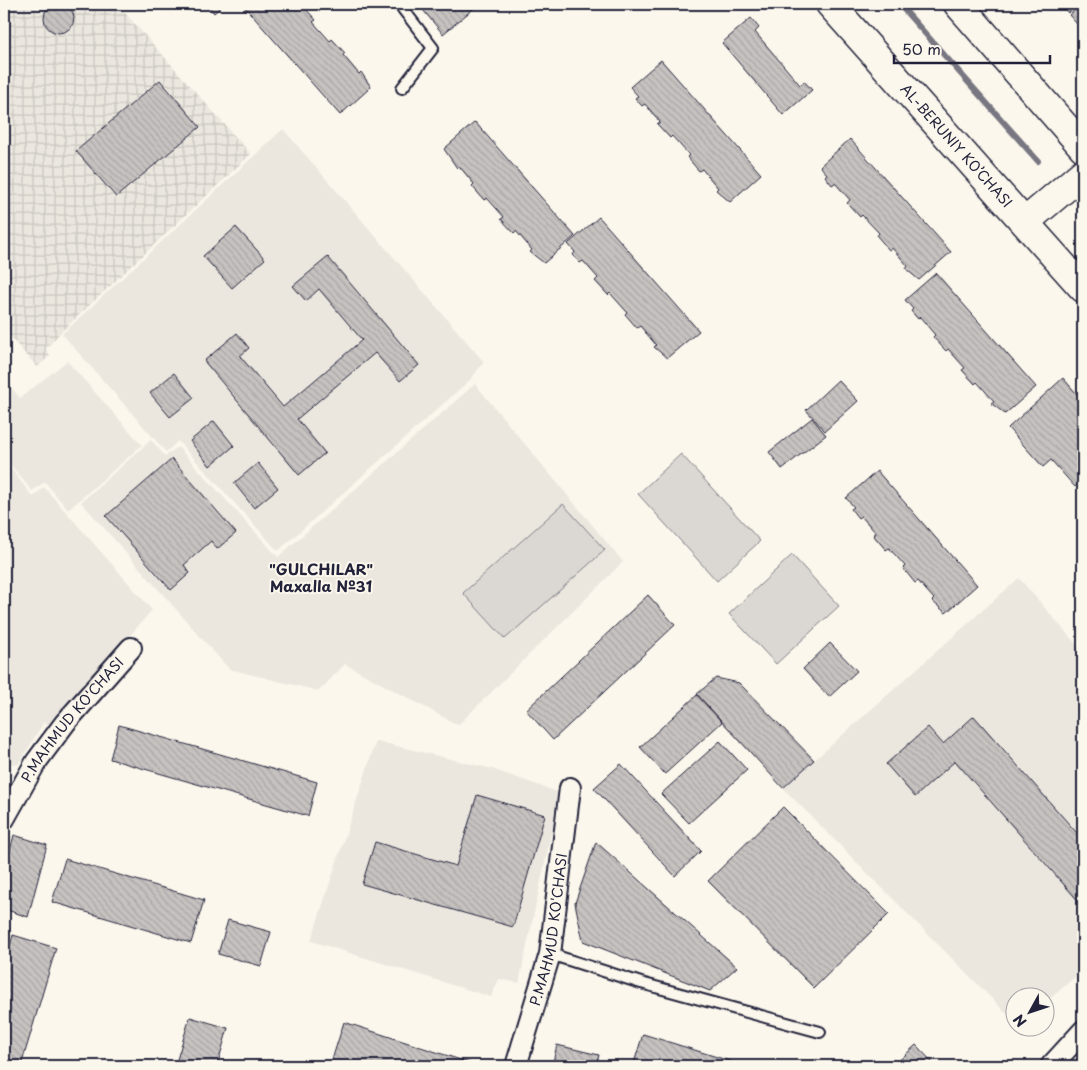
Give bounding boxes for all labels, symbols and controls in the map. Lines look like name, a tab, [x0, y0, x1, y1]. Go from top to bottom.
scale bar	[894, 32, 1051, 64]
text: 50 m	[902, 37, 941, 60]
street label: AL-BERUNIY KO’CHASI	[896, 79, 1018, 212]
district label: "GULCHILAR" Maxalla №31	[269, 557, 373, 597]
street label: P.MAHMUD KO'CHASI	[16, 652, 128, 786]
street label: P.MAHMUD KO'CHASI	[524, 852, 572, 1008]
north arrow	[1004, 988, 1054, 1038]
text: N	[1008, 1010, 1031, 1032]

